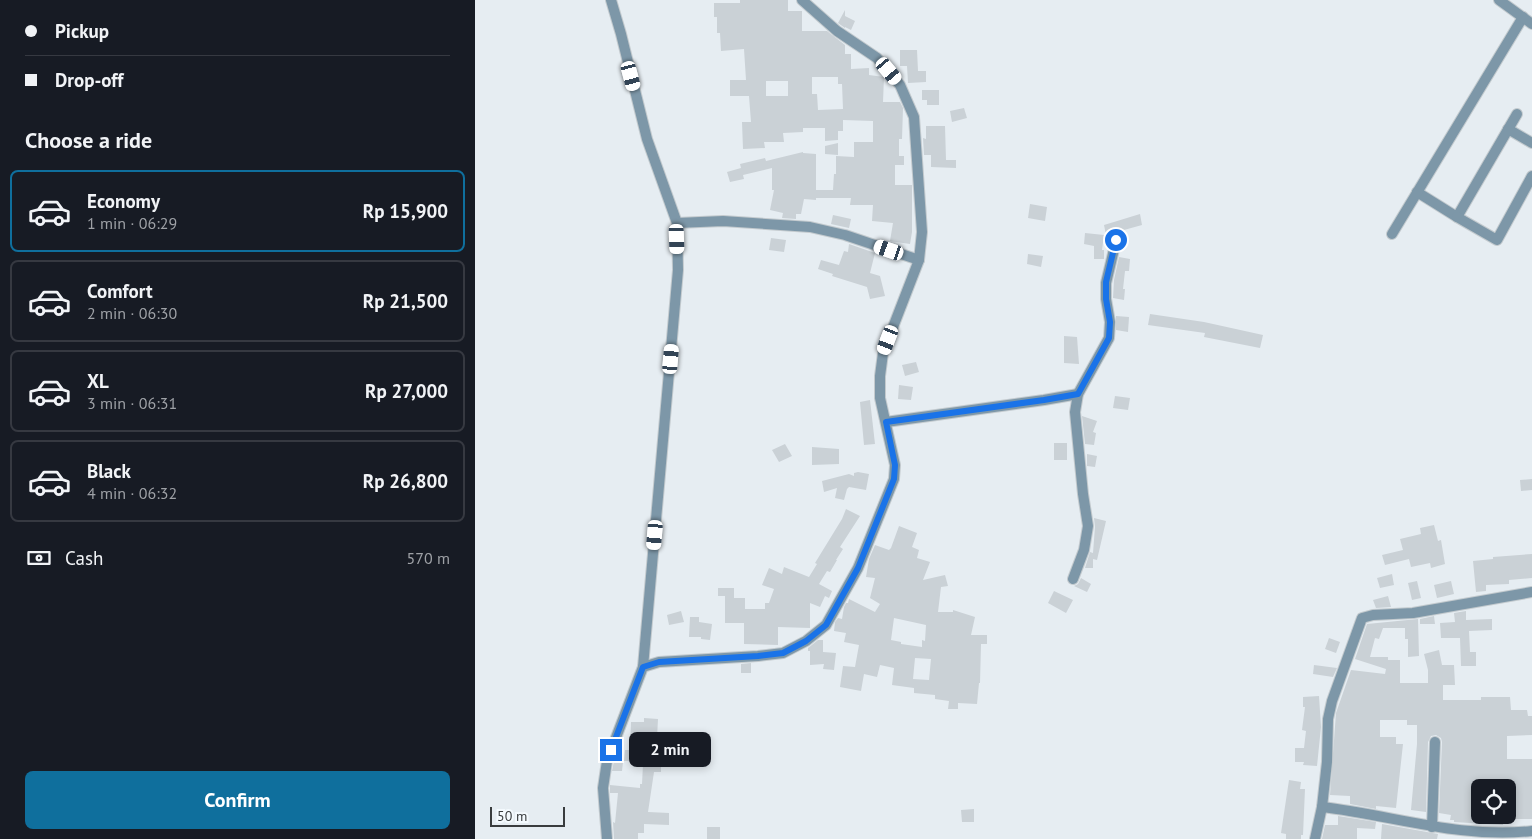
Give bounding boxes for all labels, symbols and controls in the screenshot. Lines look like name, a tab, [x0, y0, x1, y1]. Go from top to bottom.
text: Pickup	[55, 19, 109, 43]
car	[873, 55, 904, 87]
car	[619, 60, 642, 92]
text: Drop-off	[55, 68, 123, 92]
text: Choose a ride	[25, 126, 152, 154]
icon: car	[27, 189, 72, 234]
text: Economy	[87, 189, 160, 213]
text: Rp 15,900	[363, 199, 448, 223]
text: 1 min · 06:29	[87, 213, 177, 233]
car	[668, 224, 685, 254]
route start	[1105, 229, 1127, 251]
car	[872, 238, 905, 262]
icon: car	[27, 279, 72, 324]
text: Comfort	[87, 279, 153, 303]
text: Rp 21,500	[363, 289, 448, 313]
text: 2 min · 06:30	[87, 303, 177, 323]
car	[875, 323, 900, 357]
car	[662, 343, 679, 375]
icon: car	[27, 369, 72, 414]
text: XL	[87, 369, 109, 393]
text: Rp 27,000	[365, 379, 448, 403]
text: 3 min · 06:31	[87, 393, 177, 413]
icon: car	[27, 459, 72, 504]
text: Black	[87, 459, 131, 483]
text: Rp 26,800	[363, 469, 448, 493]
text: 4 min · 06:32	[87, 483, 177, 503]
car	[646, 519, 663, 551]
icon: cash	[25, 544, 53, 572]
text: Cash	[65, 546, 103, 570]
text: 570 m	[407, 548, 450, 568]
callout: 2 min	[629, 732, 711, 768]
route end	[600, 739, 622, 761]
text: 2 min	[650, 739, 690, 759]
button: Confirm	[25, 771, 450, 829]
map controls	[1471, 779, 1516, 824]
button: locate	[1471, 779, 1516, 824]
scale bar	[490, 804, 565, 827]
text: 50 m	[497, 807, 527, 825]

